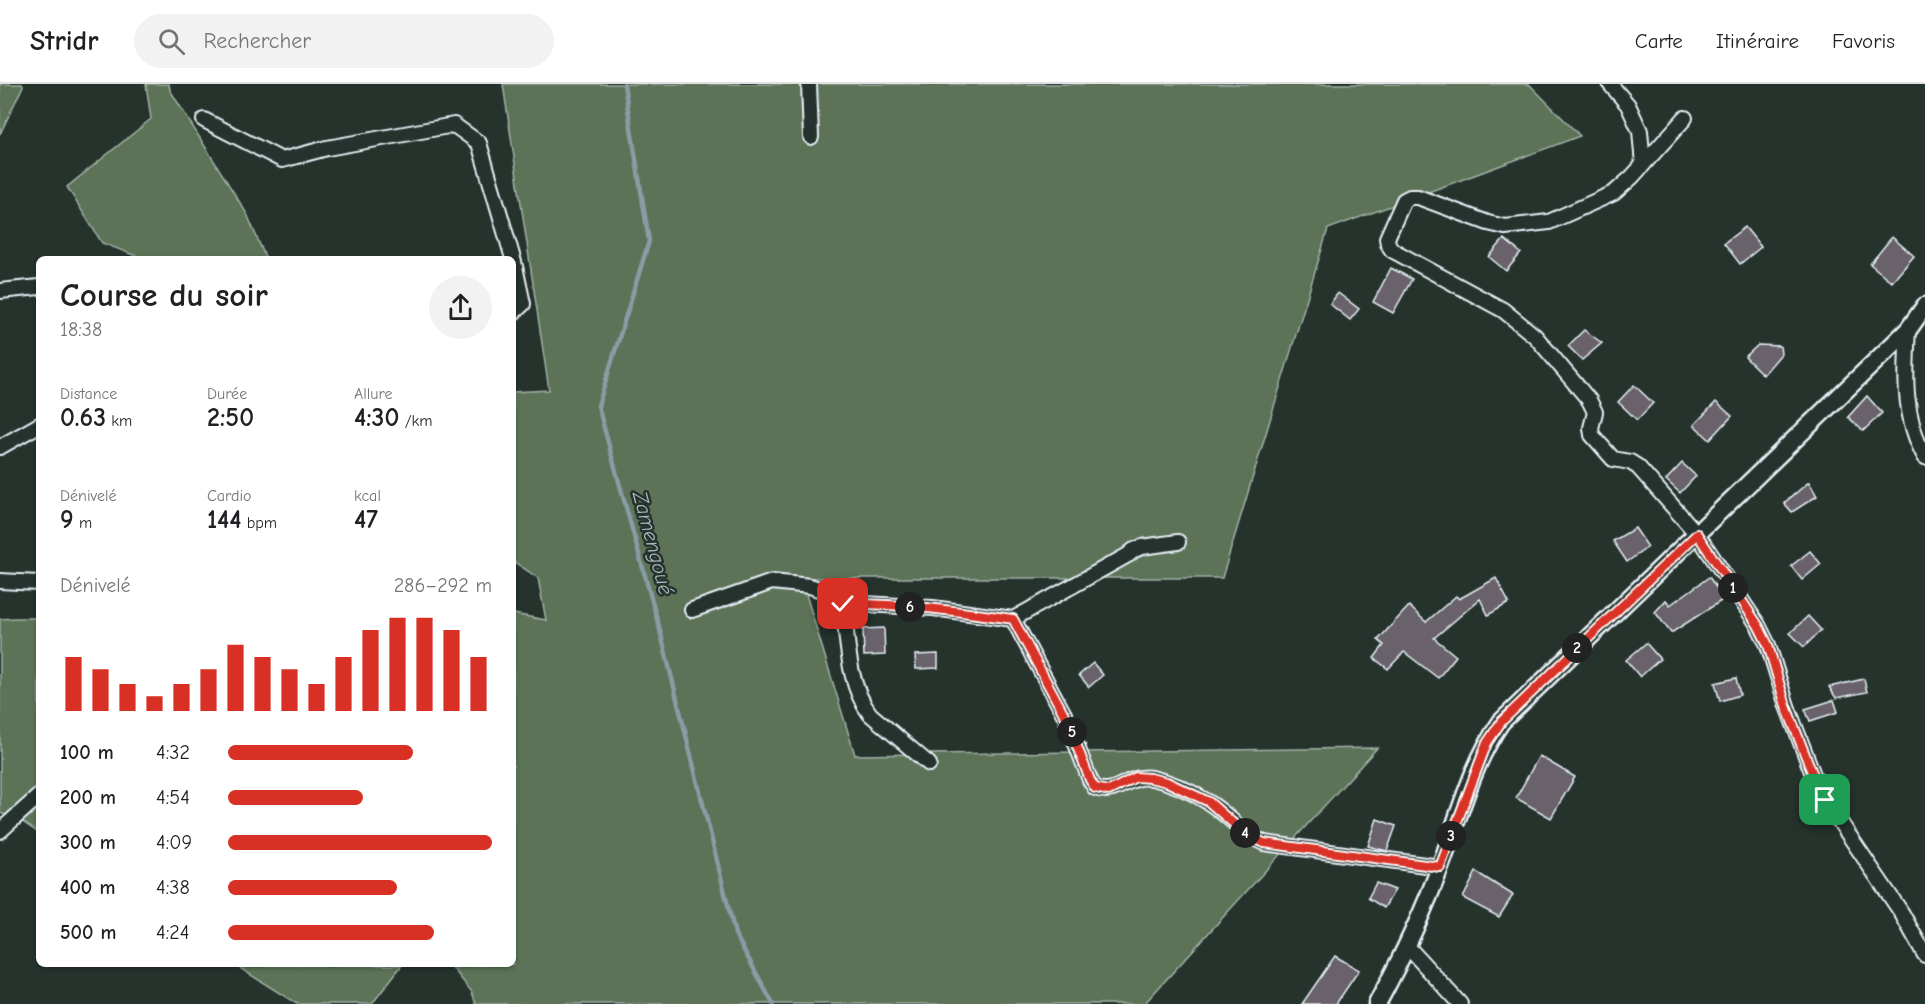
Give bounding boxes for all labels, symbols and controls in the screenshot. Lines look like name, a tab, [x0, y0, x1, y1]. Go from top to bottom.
search box	[134, 14, 554, 68]
text: Stridr	[30, 25, 98, 57]
icon: search	[155, 25, 188, 58]
text: Rechercher	[203, 28, 311, 54]
text: Carte	[1635, 29, 1683, 53]
text: Itinéraire	[1716, 29, 1799, 53]
text: Favoris	[1832, 29, 1895, 53]
text: Course du soir	[60, 276, 268, 314]
button: share	[429, 276, 492, 339]
text: 18:38	[60, 318, 102, 341]
text: Distance	[60, 385, 117, 403]
text: Durée	[207, 385, 247, 403]
text: Allure	[354, 385, 393, 403]
text: 0.63	[60, 403, 106, 433]
text: 2:50	[207, 403, 254, 433]
text: 4:30	[354, 403, 399, 433]
text: km	[106, 412, 132, 430]
text: /km	[399, 412, 433, 430]
text: Dénivelé	[60, 487, 116, 505]
text: Cardio	[207, 487, 252, 505]
text: kcal	[354, 487, 381, 505]
water label: Zamengoué	[627, 488, 678, 598]
text: 9	[60, 505, 74, 535]
text: 144	[207, 505, 241, 535]
text: 47	[354, 505, 378, 535]
text: m	[74, 514, 92, 532]
text: bpm	[241, 514, 277, 532]
pin: 1	[1718, 573, 1748, 603]
text: Dénivelé	[60, 574, 131, 597]
text: 286–292 m	[394, 574, 492, 597]
pin	[817, 578, 868, 629]
text: 1	[1730, 579, 1736, 597]
icon: check	[826, 587, 859, 620]
pin: 6	[895, 592, 925, 622]
text: 6	[906, 598, 914, 616]
pin: 2	[1562, 633, 1592, 663]
text: 2	[1573, 639, 1581, 657]
pin: 5	[1057, 717, 1087, 747]
text: 5	[1068, 723, 1076, 741]
text: 100 m	[60, 741, 114, 764]
text: 4:32	[156, 741, 190, 764]
pin	[1799, 774, 1850, 825]
icon: arrive	[1808, 783, 1841, 816]
text: 200 m	[60, 786, 116, 809]
text: 4:54	[156, 786, 190, 809]
pin: 4	[1230, 818, 1260, 848]
pin: 3	[1436, 821, 1466, 851]
text: 4	[1241, 824, 1249, 842]
text: 3	[1447, 827, 1455, 845]
text: 300 m	[60, 831, 116, 854]
text: 4:09	[156, 831, 192, 854]
text: 400 m	[60, 876, 115, 899]
text: 4:38	[156, 876, 190, 899]
text: 500 m	[60, 921, 117, 944]
text: 4:24	[156, 921, 189, 944]

